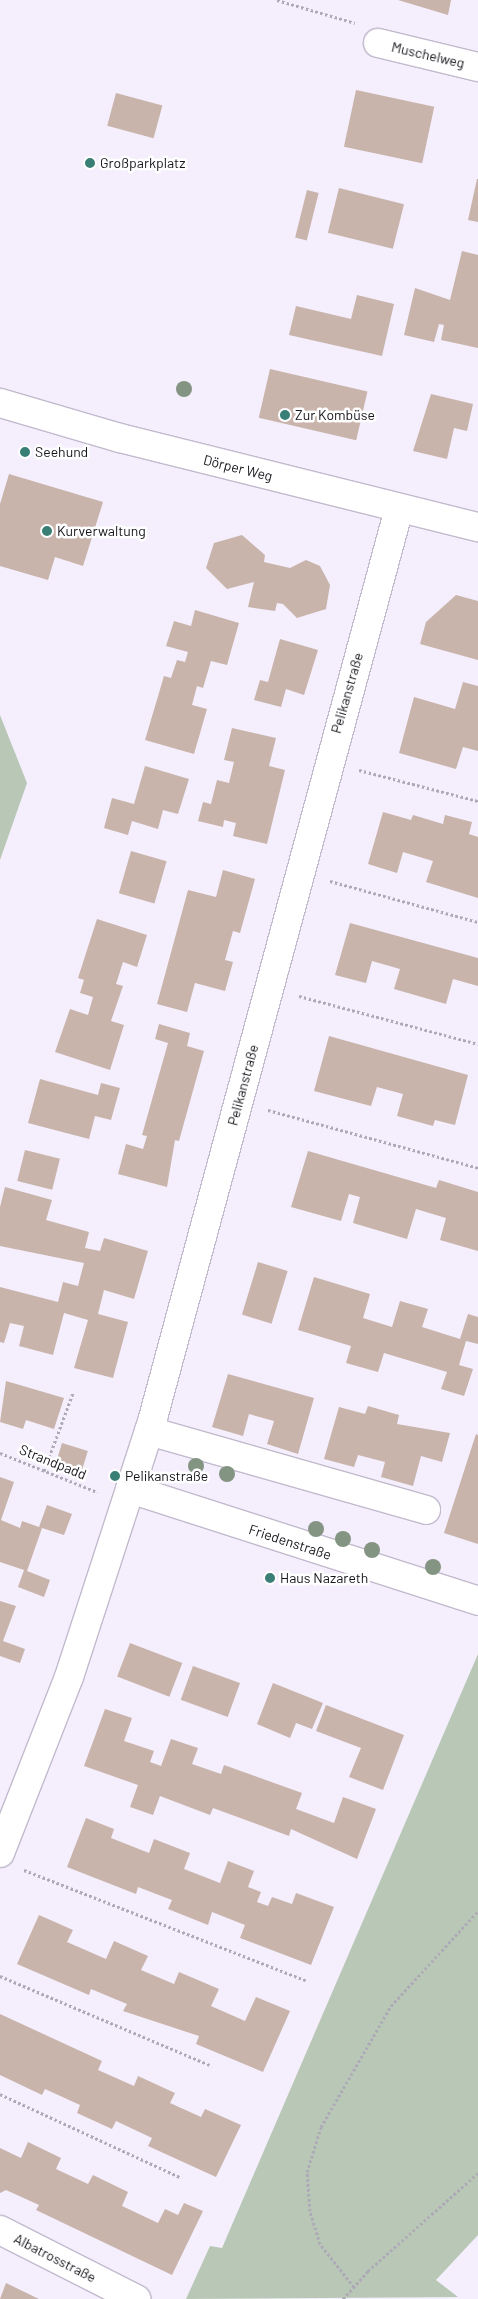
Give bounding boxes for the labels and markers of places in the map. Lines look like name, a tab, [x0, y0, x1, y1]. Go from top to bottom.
place label: Großparkplatz	[100, 155, 185, 171]
marker: Großparkplatz	[84, 157, 96, 169]
place label: Zur Kombüse	[295, 407, 375, 423]
marker: Zur Kombüse	[279, 409, 291, 421]
place label: Seehund	[35, 444, 88, 460]
marker: Seehund	[19, 446, 31, 458]
place label: Kurverwaltung	[57, 523, 146, 539]
marker: Kurverwaltung	[41, 525, 53, 537]
place label: Pelikanstraße	[125, 1468, 208, 1484]
marker: Pelikanstraße	[109, 1470, 121, 1482]
place label: Haus Nazareth	[280, 1570, 368, 1586]
marker: Haus Nazareth	[264, 1572, 276, 1584]

